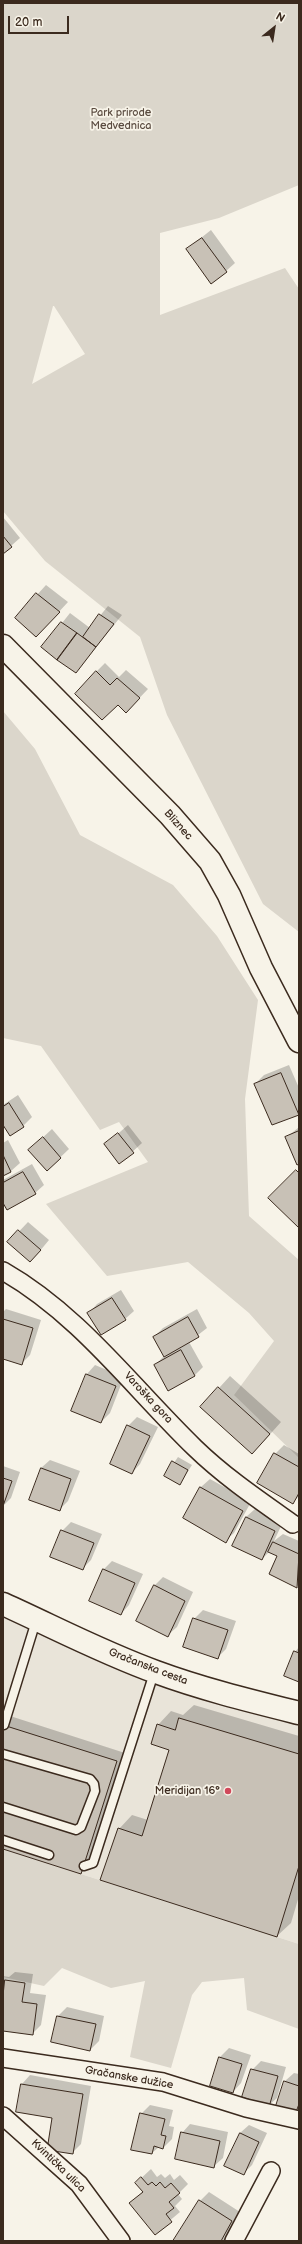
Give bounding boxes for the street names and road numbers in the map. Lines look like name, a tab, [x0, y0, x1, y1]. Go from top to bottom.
street label: Bliznec	[161, 807, 195, 843]
street label: Varoška gora	[121, 1370, 175, 1426]
street label: Gračanska cesta	[107, 1646, 189, 1688]
street label: Gračanske dužice	[84, 2064, 174, 2092]
street label: Kvintička ulica	[28, 2137, 88, 2195]

